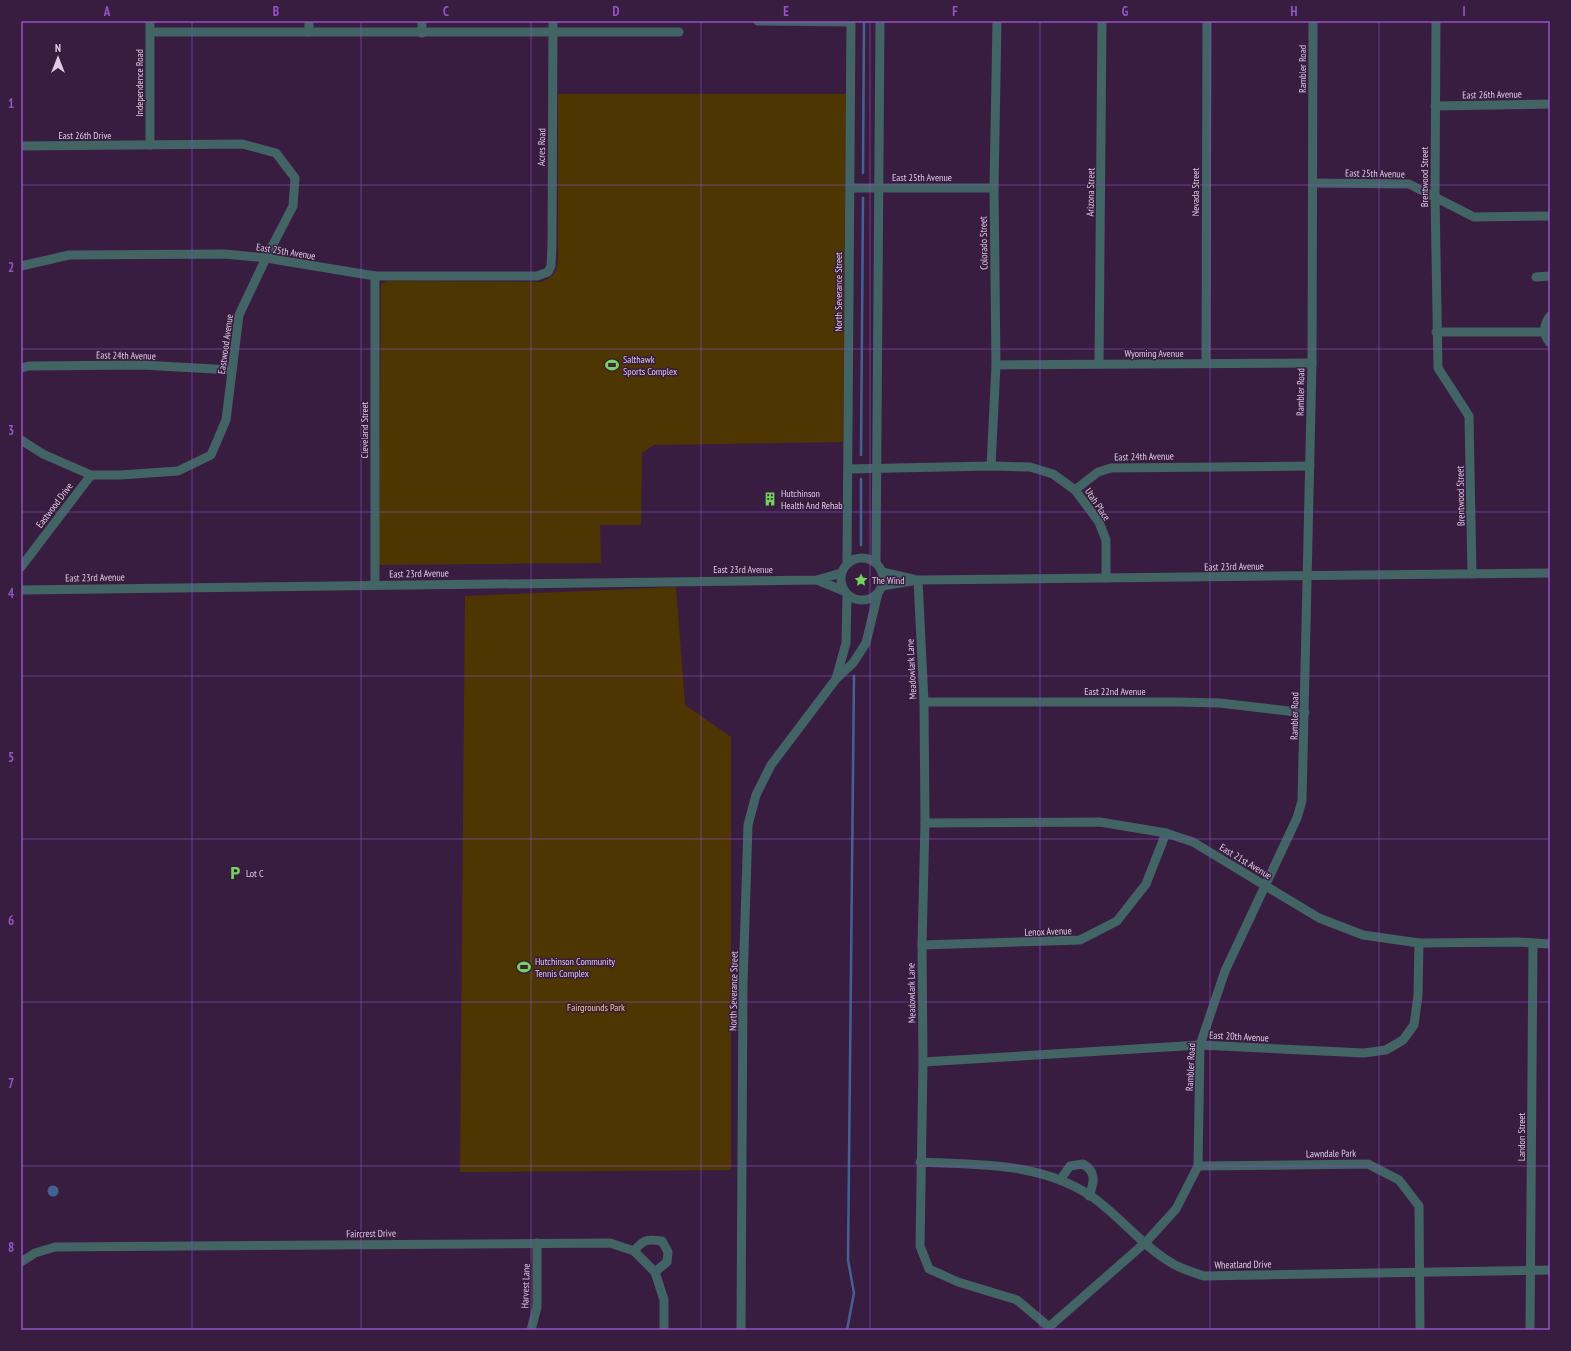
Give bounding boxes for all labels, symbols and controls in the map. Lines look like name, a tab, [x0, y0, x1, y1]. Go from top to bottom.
text: A	[103, 3, 111, 20]
text: B	[273, 3, 279, 20]
text: C	[443, 3, 449, 20]
text: D	[613, 3, 620, 20]
text: E	[783, 3, 789, 20]
text: F	[952, 3, 958, 20]
text: G	[1122, 3, 1129, 20]
text: H	[1291, 3, 1298, 20]
text: I	[1462, 3, 1466, 20]
north arrow	[38, 38, 78, 78]
text: N	[55, 41, 61, 55]
street label: Rambler Road	[1296, 45, 1309, 93]
street label: Independence Road	[133, 49, 146, 117]
street label: East 26th Avenue	[1462, 87, 1522, 102]
text: 1	[8, 95, 14, 112]
street label: Acres Road	[535, 128, 548, 166]
street label: East 26th Drive	[59, 129, 111, 142]
street label: Brentwood Street	[1418, 147, 1431, 207]
street label: East 25th Avenue	[1345, 166, 1405, 181]
street label: Arizona Street	[1084, 167, 1097, 216]
street label: Nevada Street	[1189, 168, 1202, 216]
street label: East 25th Avenue	[892, 171, 952, 184]
street label: Colorado Street	[977, 216, 990, 270]
street label: East 25th Avenue	[255, 240, 316, 263]
street label: North Severance Street	[832, 252, 845, 332]
text: 2	[8, 259, 14, 276]
street label: Eastwood Avenue	[215, 313, 236, 375]
street label: Wyoming Avenue	[1124, 347, 1184, 360]
street label: East 24th Avenue	[96, 348, 156, 363]
place label: Salthawk Sports Complex	[623, 353, 677, 378]
sports icon: Salthawk Sports Complex	[604, 357, 620, 373]
street label: Rambler Road	[1294, 368, 1307, 416]
street label: Cleveland Street	[358, 401, 371, 458]
text: 3	[8, 422, 14, 439]
street label: East 24th Avenue	[1114, 449, 1174, 464]
street label: Brentwood Street	[1453, 465, 1468, 526]
street label: Eastwood Drive	[33, 480, 76, 531]
street label: Utah Place	[1082, 485, 1113, 523]
place label: Hutchinson Health And Rehab	[781, 487, 843, 512]
building icon: Hutchinson Health And Rehab	[762, 491, 778, 507]
street label: East 23rd Avenue	[1204, 559, 1264, 574]
street label: East 23rd Avenue	[713, 563, 773, 576]
street label: East 23rd Avenue	[389, 566, 449, 581]
street label: East 23rd Avenue	[65, 570, 125, 585]
place icon: The Wind	[853, 572, 869, 588]
place label: The Wind	[872, 574, 905, 587]
text: 4	[8, 585, 15, 602]
street label: Meadowlark Lane	[903, 639, 920, 699]
street label: East 22nd Avenue	[1084, 685, 1146, 698]
street label: Rambler Road	[1288, 692, 1301, 740]
text: 5	[8, 749, 14, 766]
street label: East 21st Avenue	[1217, 841, 1274, 882]
parking icon: Lot C	[227, 865, 243, 881]
place label: Lot C	[246, 867, 264, 880]
text: 6	[8, 912, 14, 929]
street label: Lenox Avenue	[1024, 924, 1072, 939]
street label: North Severance Street	[726, 951, 741, 1031]
place label: Hutchinson Community Tennis Complex	[535, 955, 615, 980]
sports icon: Hutchinson Community Tennis Complex	[516, 959, 532, 975]
street label: Meadowlark Lane	[904, 963, 919, 1023]
park label: Fairgrounds Park	[567, 1001, 625, 1014]
street label: East 20th Avenue	[1209, 1028, 1269, 1045]
street label: Rambler Road	[1183, 1043, 1198, 1091]
text: 7	[8, 1075, 14, 1092]
street label: Landon Street	[1515, 1113, 1528, 1161]
street label: Lawndale Park	[1306, 1147, 1356, 1160]
street label: Faircrest Drive	[346, 1227, 396, 1240]
text: 8	[8, 1239, 14, 1256]
street label: Wheatland Drive	[1214, 1258, 1272, 1271]
street label: Harvest Lane	[518, 1263, 533, 1309]

